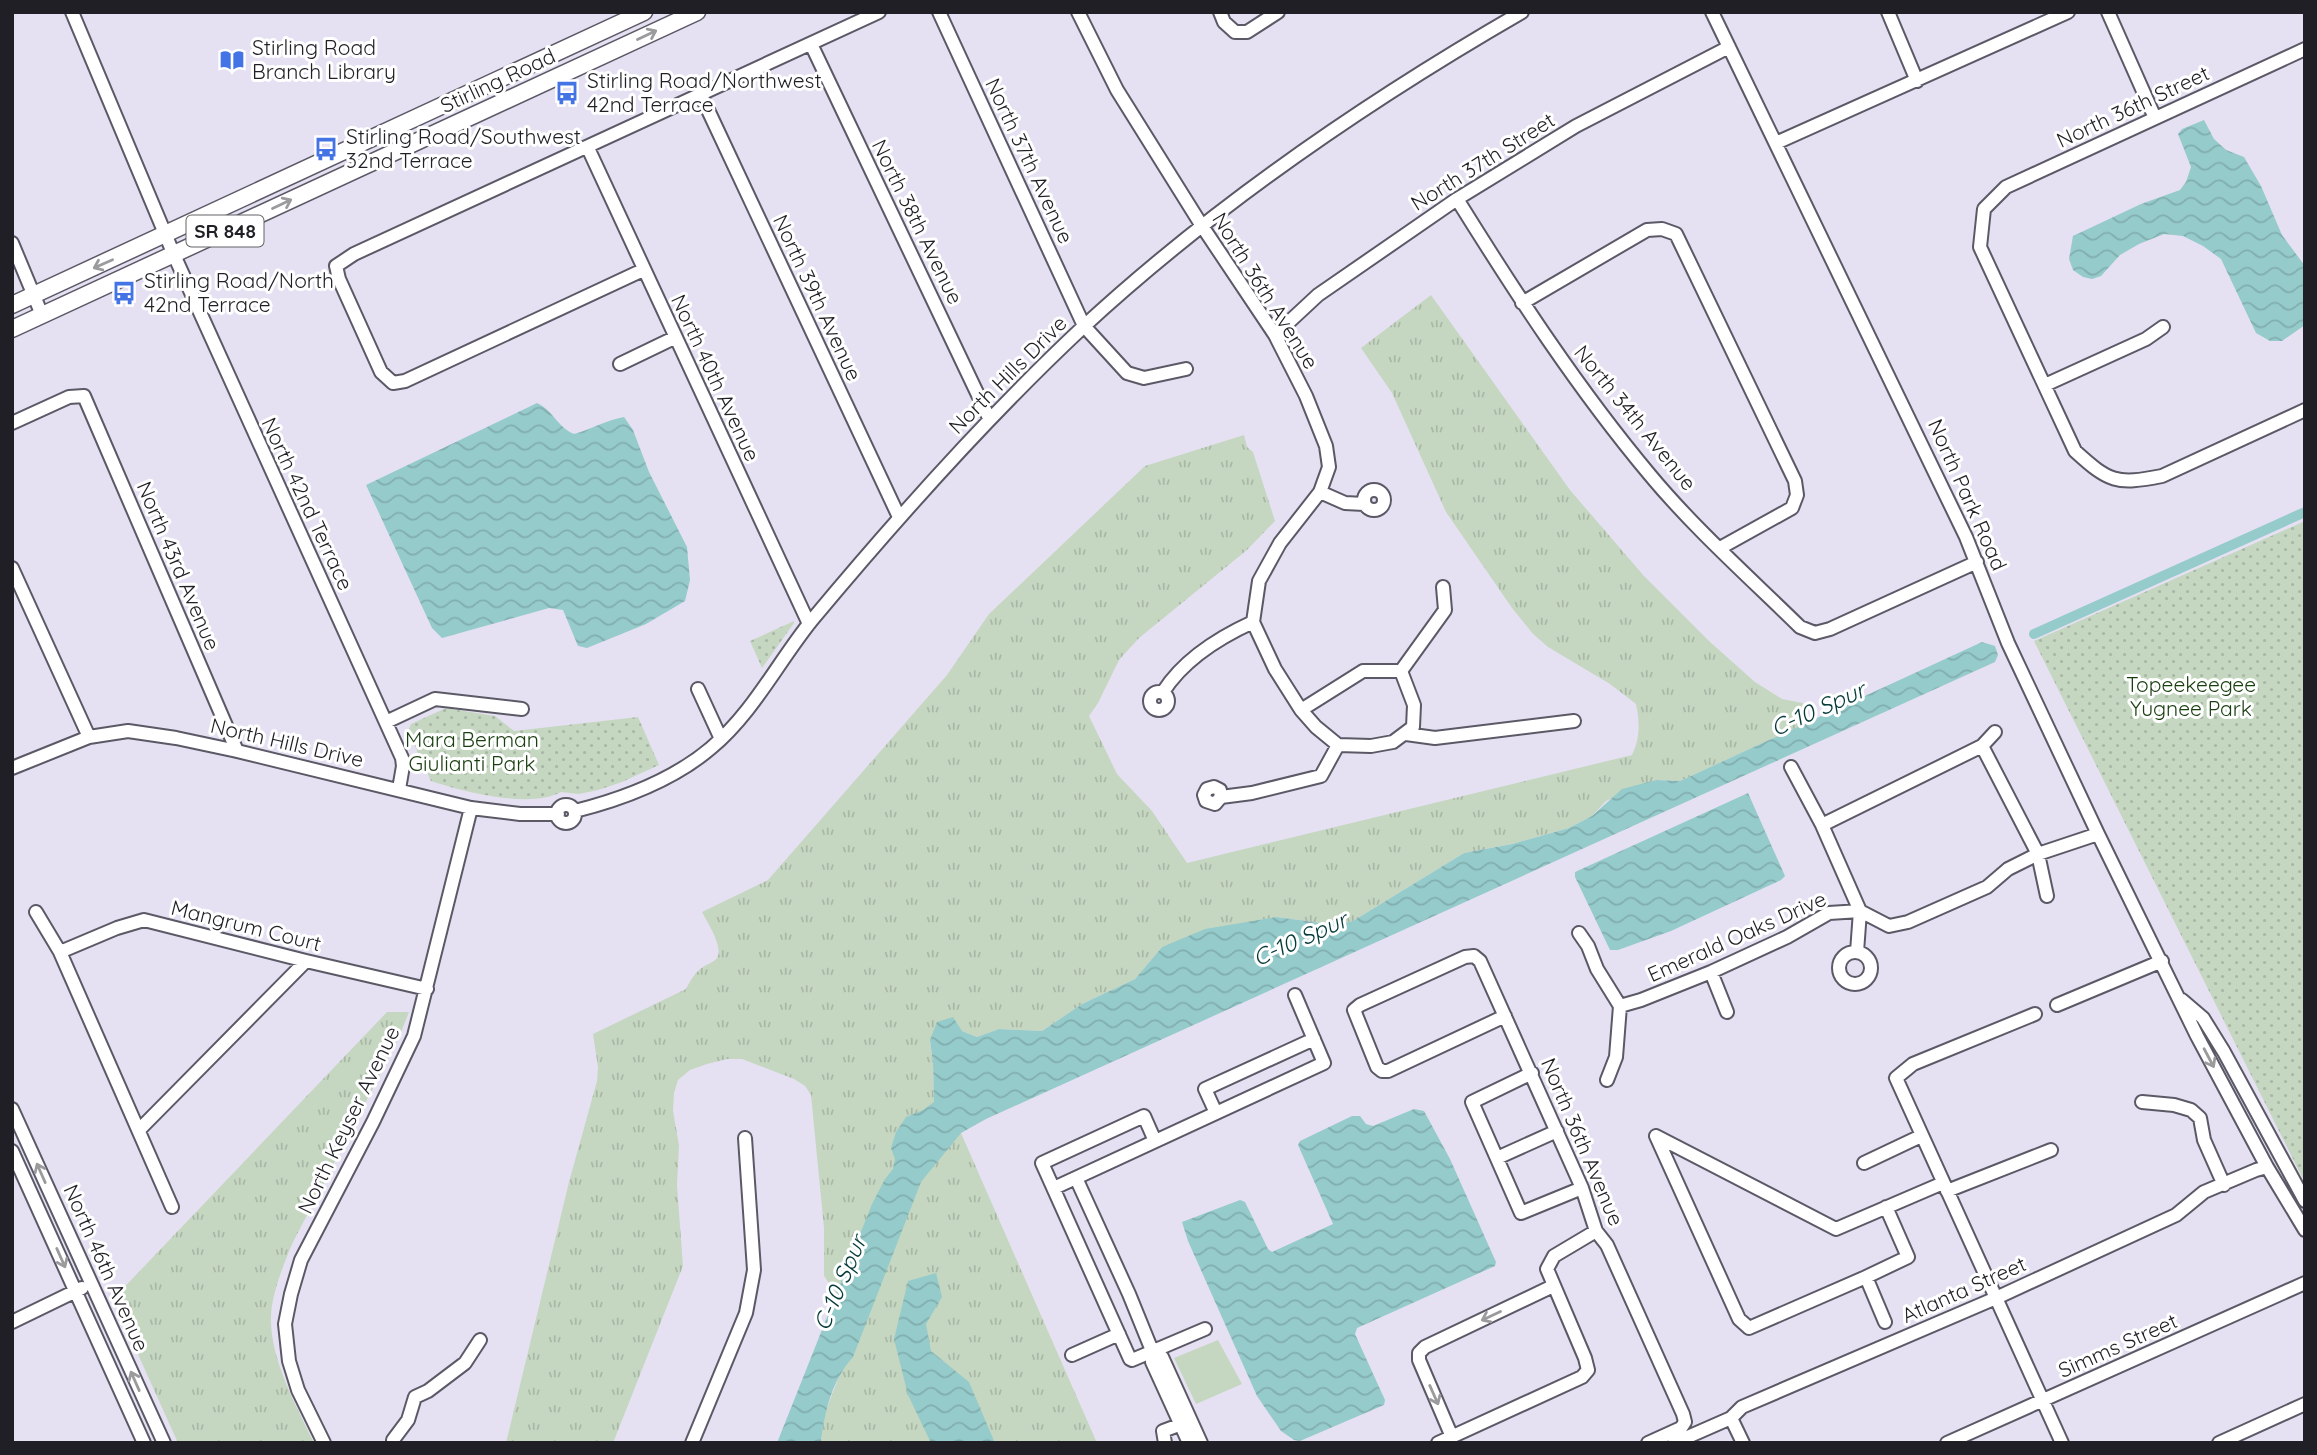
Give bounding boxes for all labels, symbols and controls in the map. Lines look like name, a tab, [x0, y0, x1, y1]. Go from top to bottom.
one-way arrow	[636, 28, 657, 42]
place label: Stirling Road Branch Library	[252, 34, 396, 84]
street label: Stirling Road	[436, 42, 559, 118]
library icon: Stirling Road Branch Library	[218, 46, 246, 74]
street label: North 36th Street	[2052, 59, 2213, 153]
place label: Stirling Road/Northwest 42nd Terrace	[587, 67, 822, 117]
street label: North 37th Avenue	[980, 74, 1080, 247]
bus stop icon: Stirling Road/Northwest 42nd Terrace	[553, 79, 581, 107]
street label: North 37th Street	[1406, 106, 1559, 216]
place label: Stirling Road/Southwest 32nd Terrace	[346, 123, 581, 173]
bus stop icon: Stirling Road/Southwest 32nd Terrace	[312, 135, 340, 163]
street label: North 38th Avenue	[867, 135, 969, 308]
one-way arrow	[271, 197, 292, 210]
street label: North 36th Avenue	[1207, 207, 1324, 374]
street label: North 39th Avenue	[768, 210, 868, 385]
road number: SR 848	[187, 216, 264, 246]
one-way arrow	[93, 258, 114, 271]
place label: Stirling Road/North 42nd Terrace	[144, 267, 334, 317]
bus stop icon: Stirling Road/North 42nd Terrace	[110, 279, 138, 307]
street label: North 40th Avenue	[666, 290, 766, 465]
street label: North Hills Drive	[943, 310, 1072, 439]
street label: North 34th Avenue	[1569, 339, 1702, 495]
street label: North 42nd Terrace	[256, 413, 359, 594]
street label: North Park Road	[1923, 415, 2013, 574]
street label: North 43rd Avenue	[132, 477, 226, 654]
park label: Topeekeegee Yugnee Park	[2126, 671, 2256, 721]
water label: C-10 Spur	[1766, 674, 1872, 742]
street label: North Hills Drive	[208, 712, 366, 772]
park label: Mara Berman Giulianti Park	[405, 726, 539, 776]
street label: Emerald Oaks Drive	[1643, 885, 1830, 987]
street label: Mangrum Court	[168, 894, 324, 956]
water label: C-10 Spur	[1248, 904, 1354, 972]
street label: North Keyser Avenue	[291, 1022, 405, 1218]
one-way arrow	[2202, 1048, 2216, 1068]
street label: North 36th Avenue	[1536, 1054, 1630, 1229]
one-way arrow	[34, 1163, 47, 1185]
street label: North 46th Avenue	[58, 1180, 155, 1355]
water label: C-10 Spur	[807, 1228, 874, 1335]
one-way arrow	[55, 1247, 68, 1268]
street label: Atlanta Street	[1897, 1250, 2030, 1328]
street label: Simms Street	[2054, 1307, 2181, 1383]
one-way arrow	[1481, 1309, 1502, 1323]
one-way arrow	[128, 1370, 141, 1392]
one-way arrow	[1428, 1384, 1441, 1405]

